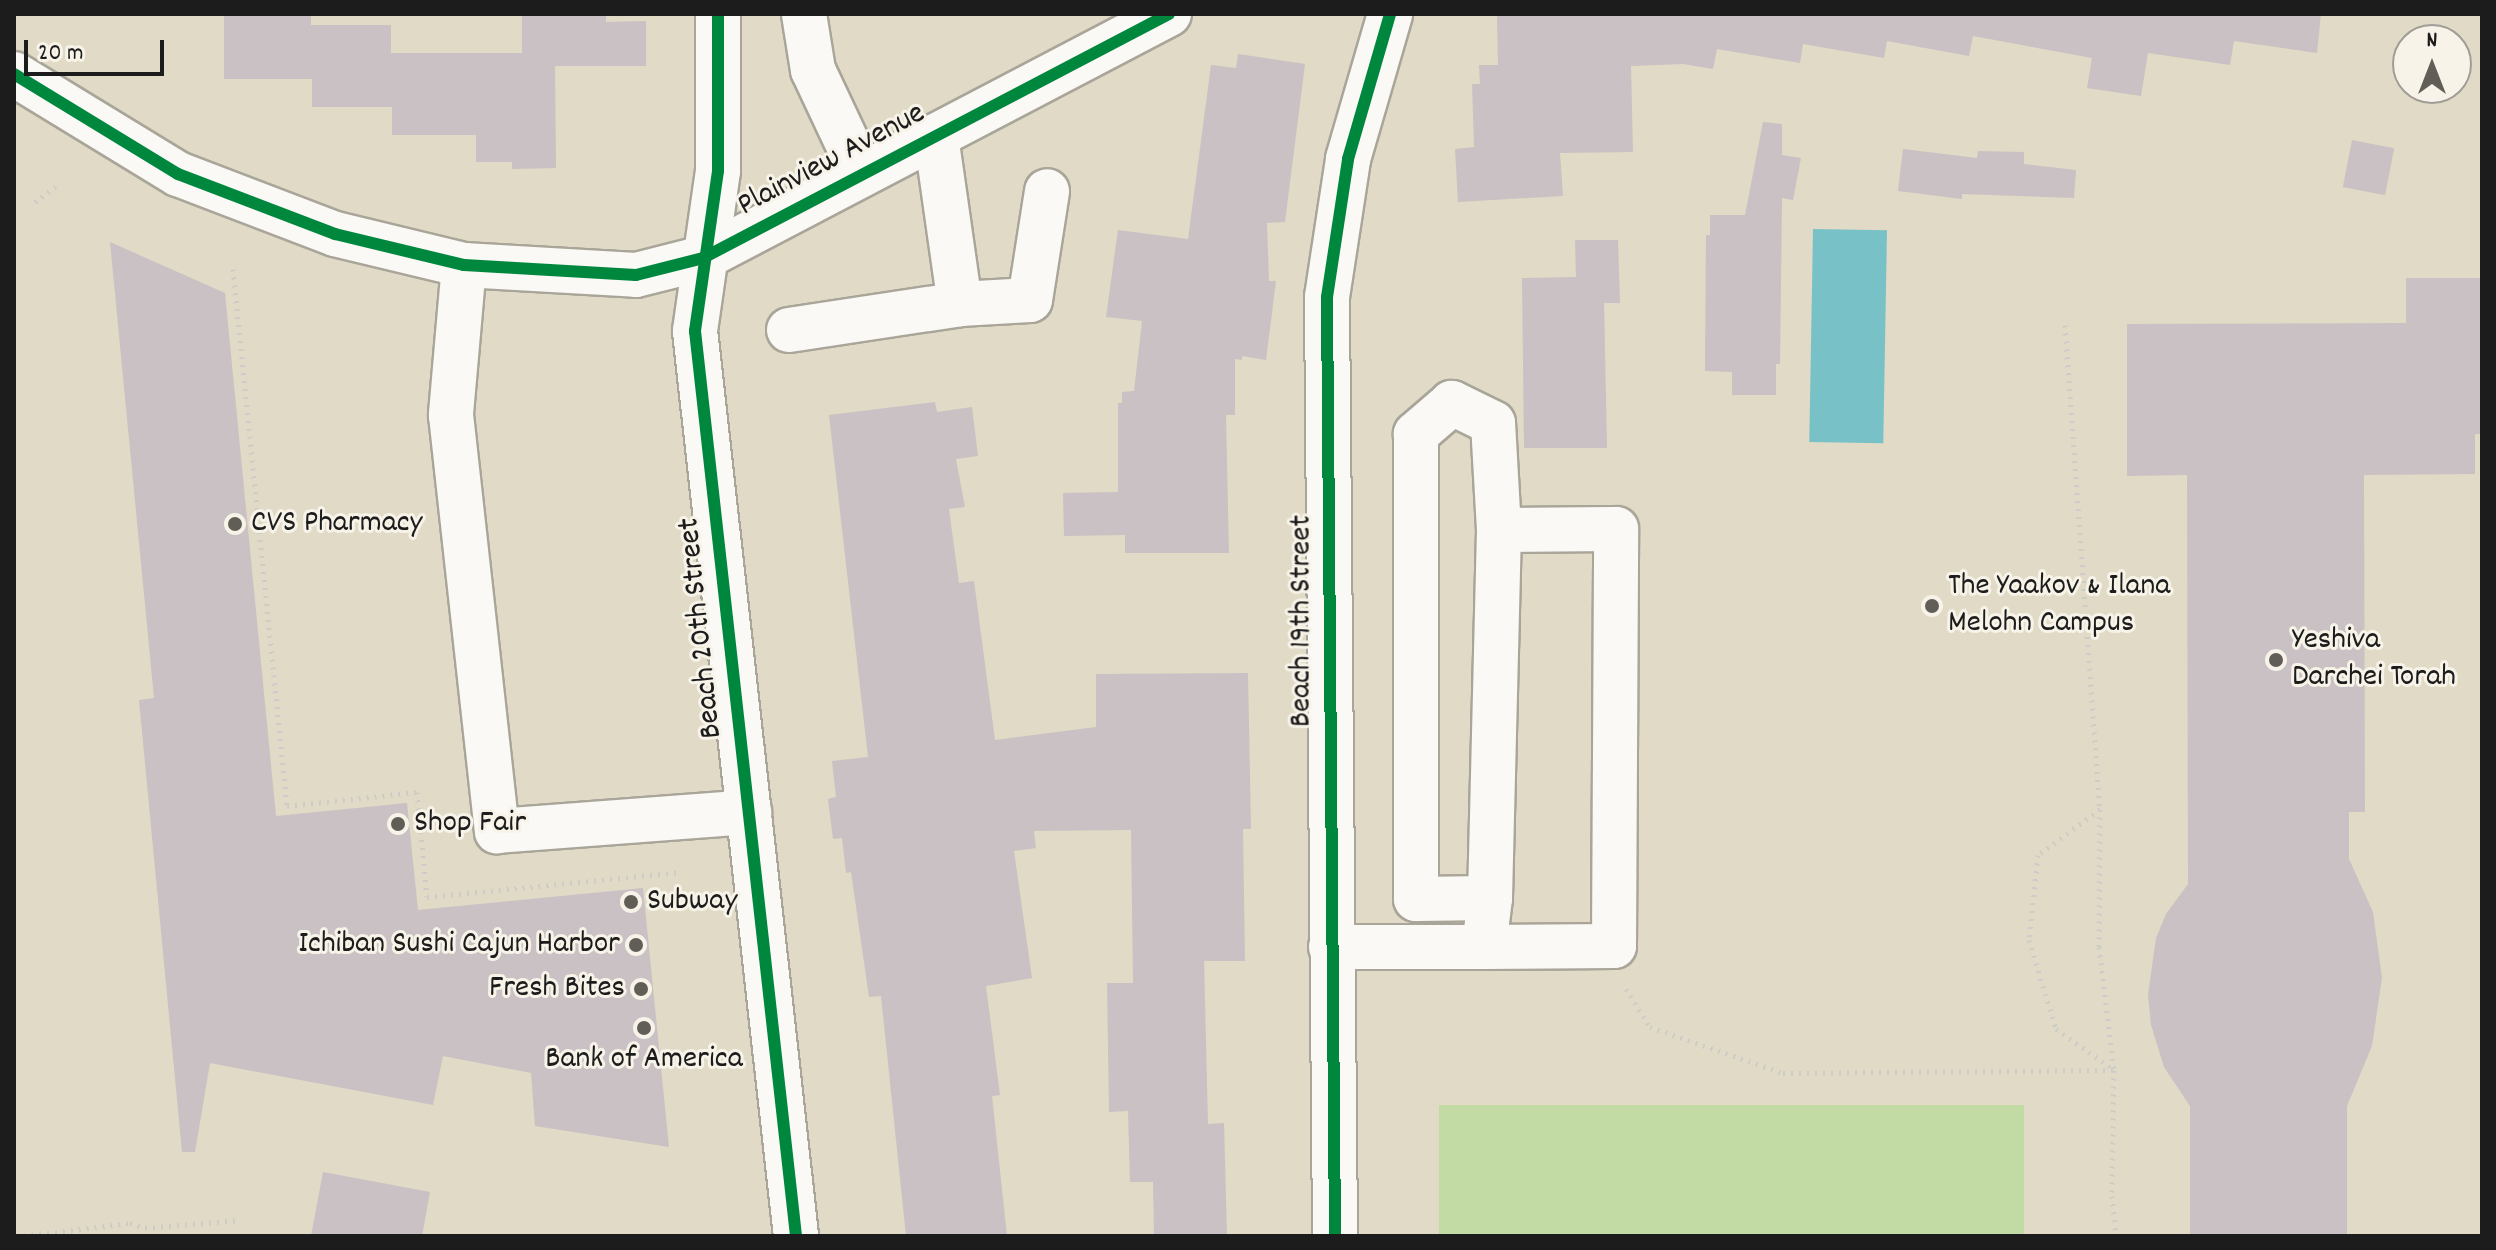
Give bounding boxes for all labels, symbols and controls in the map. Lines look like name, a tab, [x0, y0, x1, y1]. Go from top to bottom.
scale bar	[28, 24, 168, 74]
north arrow	[2392, 24, 2472, 104]
text: N	[2427, 26, 2437, 57]
text: 20 m	[38, 37, 84, 71]
street label: Plainview Avenue	[732, 96, 932, 226]
place label: CVS Pharmacy	[251, 505, 423, 543]
marker: CVS Pharmacy	[226, 515, 244, 533]
street label: Beach 19th Street	[1284, 515, 1322, 727]
street label: Beach 20th Street	[671, 516, 733, 740]
place label: The Yaakov & Ilana Melohn Campus	[1948, 569, 2170, 644]
marker: The Yaakov & Ilana Melohn Campus	[1923, 597, 1941, 615]
place label: Yeshiva Darchei Torah	[2292, 623, 2456, 698]
marker: Yeshiva Darchei Torah	[2267, 651, 2285, 669]
place label: Shop Fair	[414, 805, 526, 843]
marker: Shop Fair	[389, 815, 407, 833]
place label: Subway	[647, 883, 737, 921]
marker: Subway	[622, 893, 640, 911]
place label: Ichiban Sushi Cajun Harbor	[298, 926, 620, 964]
marker: Ichiban Sushi Cajun Harbor	[627, 936, 645, 954]
place label: Fresh Bites	[489, 970, 625, 1008]
marker: Fresh Bites	[632, 980, 650, 998]
marker: Bank of America	[635, 1019, 653, 1037]
place label: Bank of America	[545, 1041, 743, 1079]

